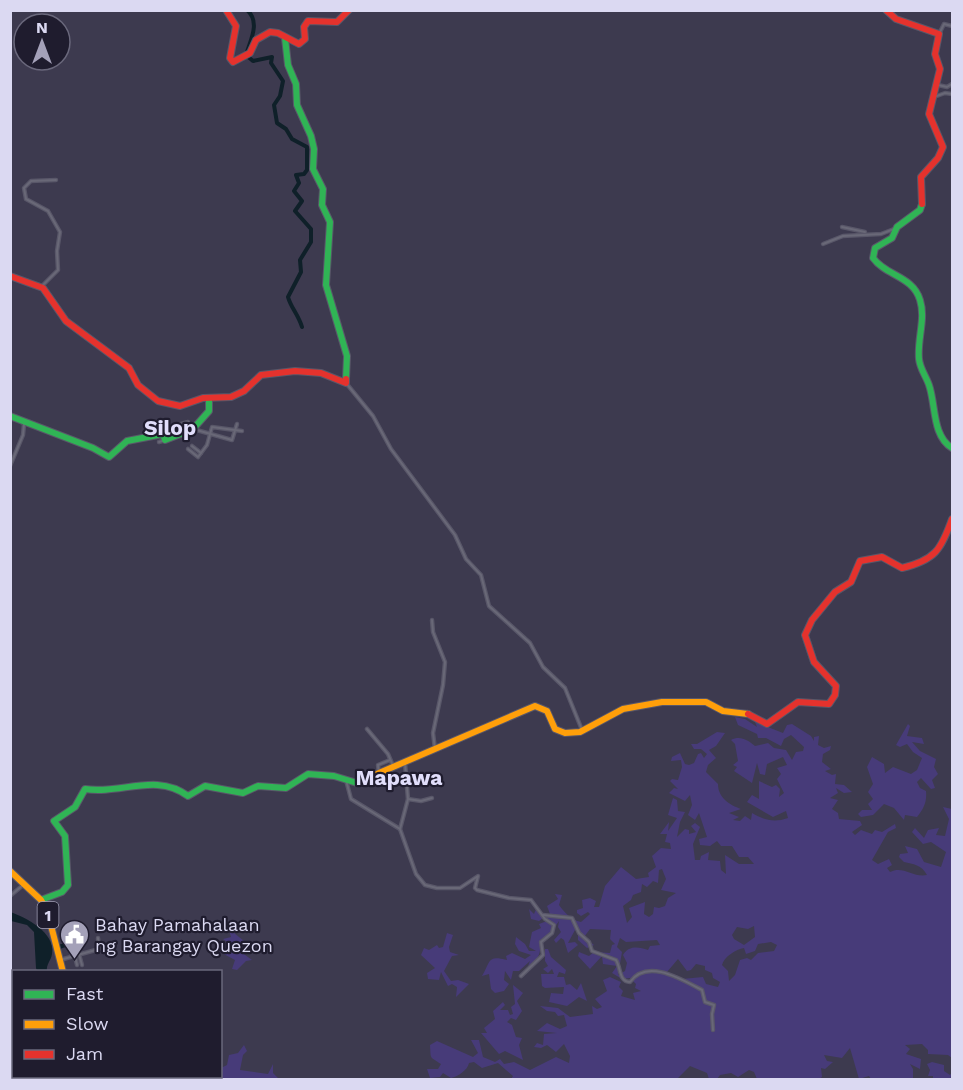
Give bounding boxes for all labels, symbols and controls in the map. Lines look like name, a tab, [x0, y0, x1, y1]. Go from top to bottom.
north arrow	[12, 12, 72, 72]
text: N	[36, 18, 48, 37]
district label: Silop	[144, 415, 196, 440]
district label: Mapawa	[356, 765, 443, 790]
road number: 1	[38, 902, 58, 928]
place label: Bahay Pamahalaan ng Barangay Quezon	[95, 914, 273, 956]
public building icon: Bahay Pamahalaan ng Barangay Quezon	[58, 918, 90, 960]
legend	[12, 970, 222, 1078]
text: Fast	[66, 983, 104, 1004]
text: Slow	[66, 1013, 109, 1034]
text: Jam	[66, 1043, 103, 1064]

